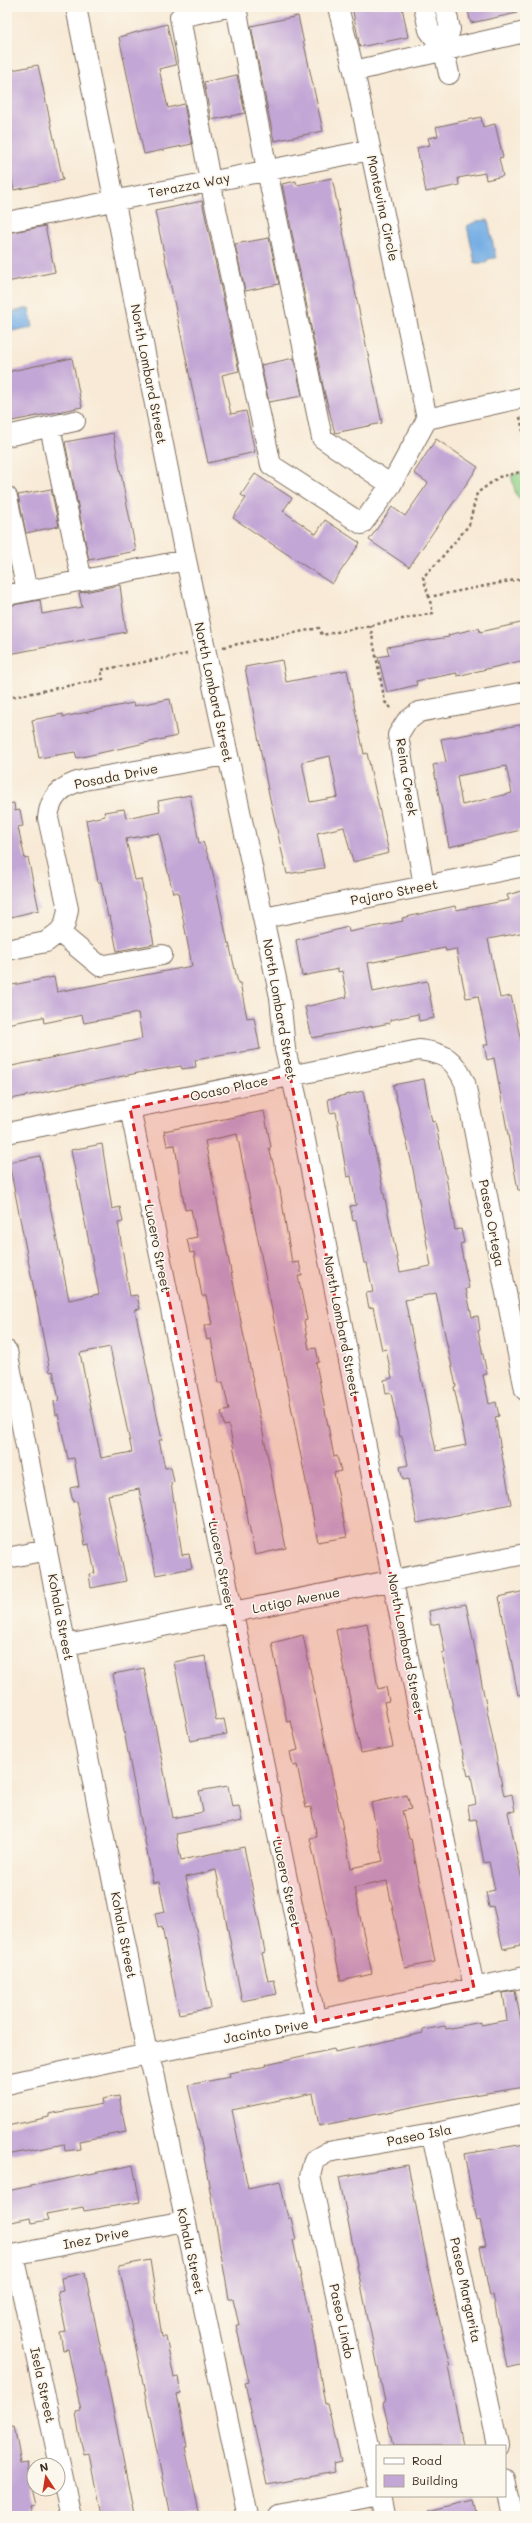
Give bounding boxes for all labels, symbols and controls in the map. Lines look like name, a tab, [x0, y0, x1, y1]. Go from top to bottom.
street label: Montevina Circle	[364, 153, 403, 263]
street label: Terazza Way	[147, 168, 231, 201]
street label: North Lombard Street	[128, 302, 171, 446]
street label: North Lombard Street	[191, 620, 238, 764]
street label: Reina Creek	[393, 737, 422, 817]
street label: Posada Drive	[73, 759, 159, 792]
street label: Pajaro Street	[349, 875, 439, 908]
street label: North Lombard Street	[260, 937, 301, 1081]
street label: Ocaso Place	[188, 1071, 269, 1104]
street label: Paseo Ortega	[476, 1178, 509, 1268]
street label: Lucero Street	[142, 1202, 175, 1294]
street label: North Lombard Street	[321, 1254, 364, 1398]
street label: Lucero Street	[206, 1519, 239, 1611]
street label: Kohala Street	[45, 1572, 78, 1662]
street label: North Lombard Street	[385, 1572, 428, 1716]
street label: Latigo Avenue	[251, 1583, 341, 1616]
street label: Lucero Street	[270, 1837, 305, 1929]
street label: Kohala Street	[108, 1890, 141, 1980]
street label: Jacinto Drive	[222, 2015, 310, 2046]
street label: Paseo Isla	[385, 2120, 453, 2149]
street label: Kohala Street	[174, 2206, 209, 2296]
street label: Inez Drive	[62, 2223, 130, 2252]
street label: Paseo Margarita	[447, 2236, 486, 2344]
street label: Paseo Lindo	[326, 2282, 359, 2360]
street label: Isela Street	[27, 2345, 60, 2425]
legend	[376, 2445, 506, 2497]
text: Road	[412, 2452, 442, 2468]
north arrow	[26, 2457, 66, 2497]
text: N	[38, 2459, 49, 2475]
text: Building	[412, 2472, 458, 2488]

